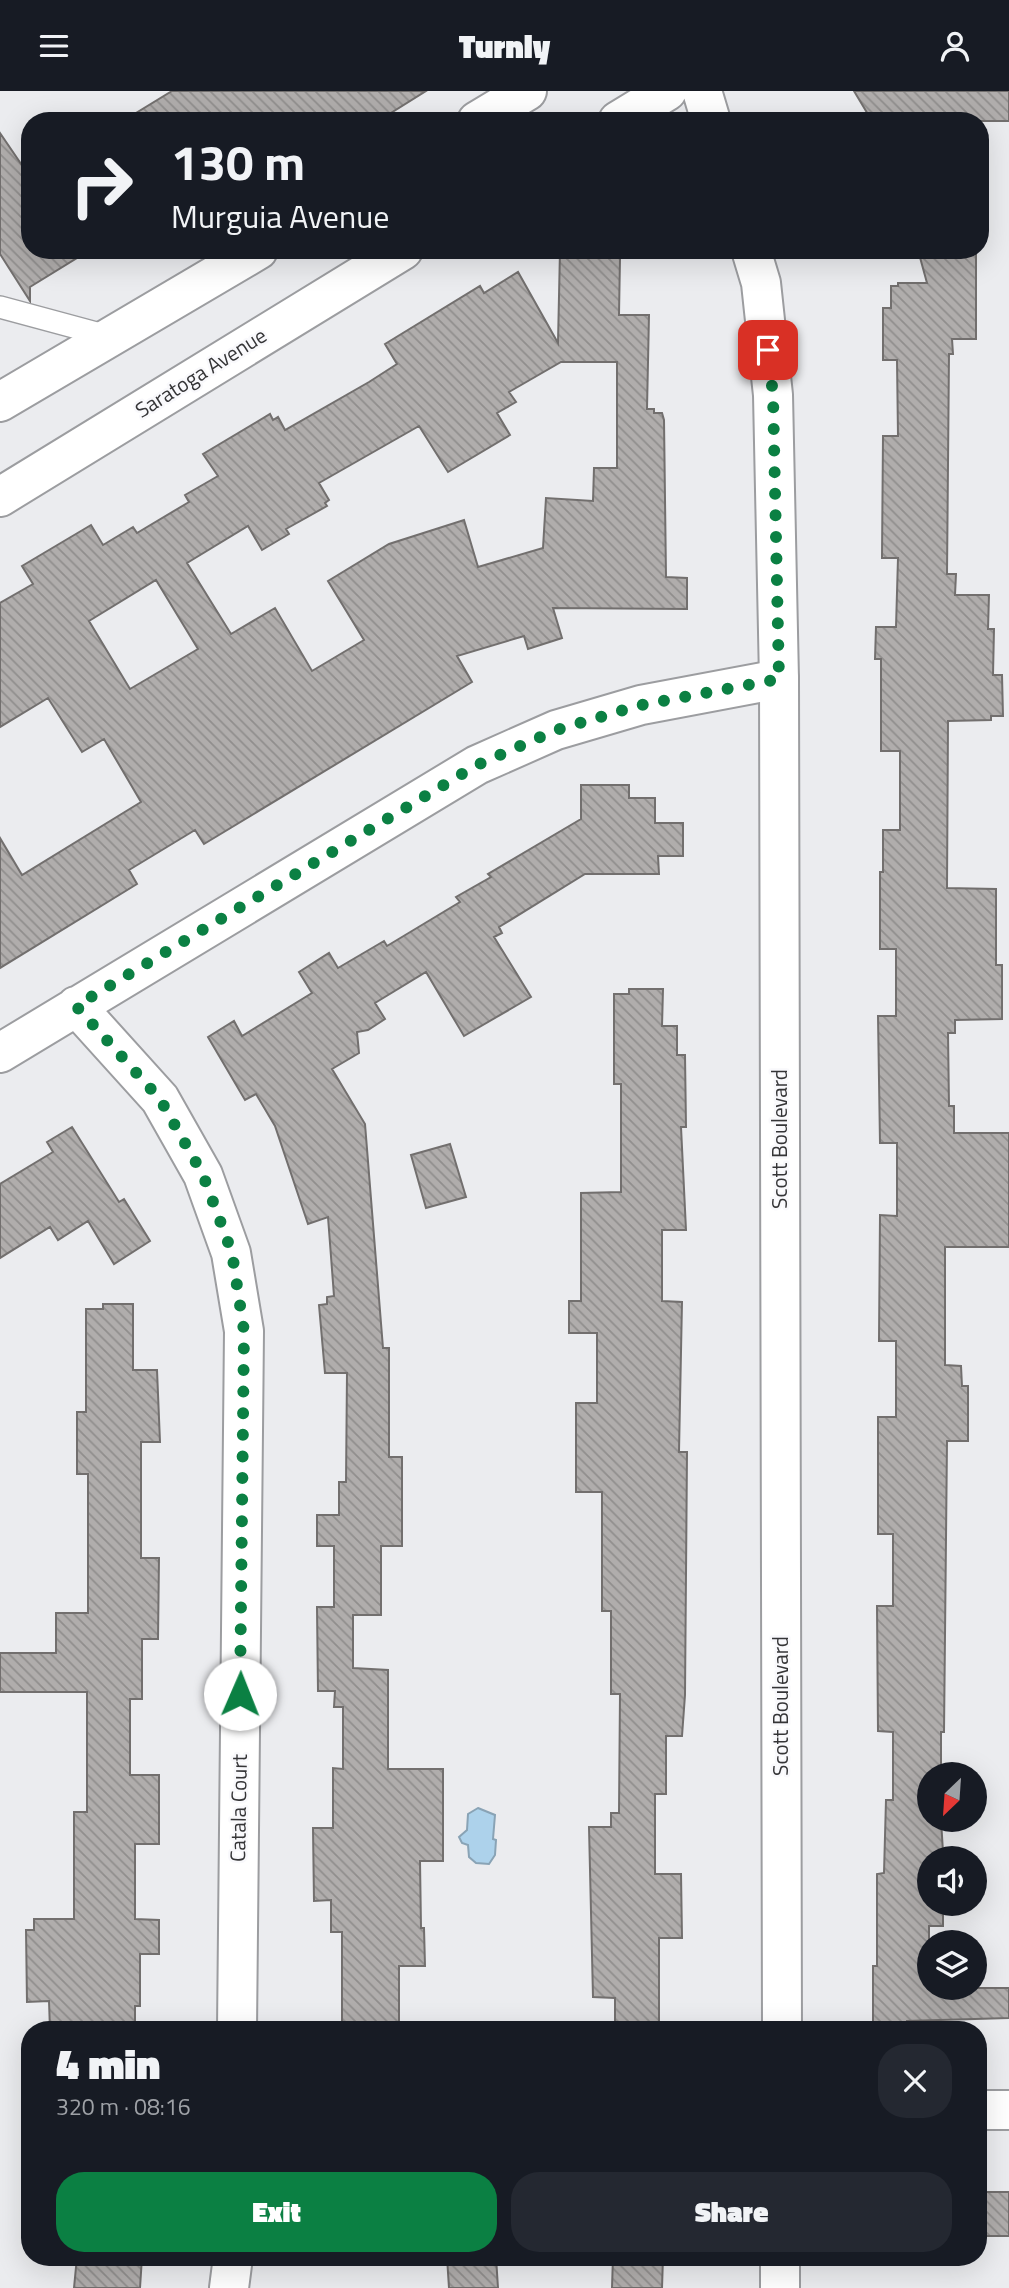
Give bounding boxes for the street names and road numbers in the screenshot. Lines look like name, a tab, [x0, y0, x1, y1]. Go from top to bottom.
street label: Saratoga Avenue	[128, 319, 272, 425]
street label: Scott Boulevard	[763, 1069, 795, 1209]
street label: Scott Boulevard	[764, 1636, 796, 1776]
street label: Catala Court	[221, 1753, 255, 1862]

